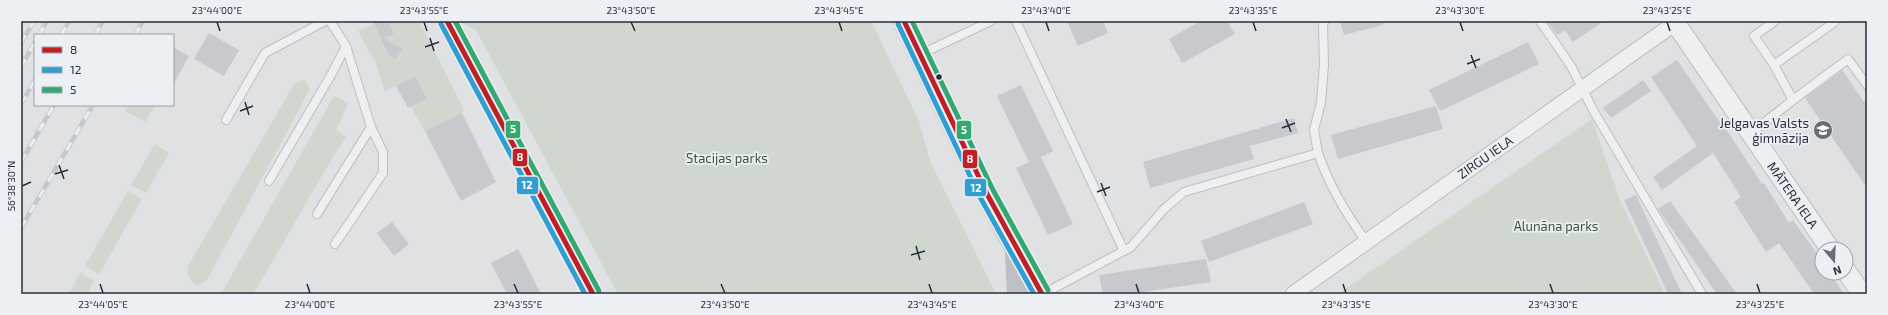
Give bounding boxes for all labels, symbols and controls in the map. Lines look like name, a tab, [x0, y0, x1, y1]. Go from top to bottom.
text: 23°44'00"E	[192, 4, 243, 16]
text: 23°43'55"E	[400, 4, 449, 16]
text: 23°43'50"E	[606, 4, 656, 16]
text: 23°43'45"E	[814, 4, 864, 16]
text: 23°43'40"E	[1021, 4, 1071, 16]
text: 23°43'35"E	[1229, 4, 1278, 16]
text: 23°43'30"E	[1435, 4, 1485, 16]
text: 23°43'25"E	[1643, 4, 1692, 16]
legend	[34, 34, 174, 106]
text: 8	[70, 42, 77, 56]
text: 12	[70, 62, 82, 76]
unlabelled marker	[934, 72, 944, 82]
text: 5	[70, 82, 76, 96]
place label: Jelgavas Valsts ģimnāzija	[1720, 115, 1809, 146]
school or university icon: Jelgavas Valsts ģimnāzija	[1812, 119, 1834, 141]
line badge: 5	[505, 120, 521, 139]
line badge: 5	[956, 120, 972, 140]
text: 5	[510, 122, 516, 135]
text: 5	[961, 123, 967, 136]
street label: ZIRGU IELA	[1454, 132, 1516, 182]
line badge: 8	[512, 148, 528, 167]
line badge: 8	[962, 149, 978, 169]
text: 8	[517, 150, 524, 163]
park label: Stacijas parks	[686, 150, 768, 166]
text: 8	[967, 152, 974, 165]
street label: MĀTERA IELA	[1764, 159, 1822, 231]
text: 56°38'30"N	[5, 161, 17, 211]
line badge: 12	[516, 176, 539, 195]
text: 12	[521, 178, 533, 191]
line badge: 12	[964, 178, 987, 197]
text: 12	[970, 181, 982, 194]
park label: Alunāna parks	[1514, 218, 1598, 234]
north arrow	[1814, 241, 1854, 281]
text: N	[1831, 263, 1843, 278]
text: 23°44'05"E	[78, 298, 128, 310]
text: 23°44'00"E	[285, 298, 336, 310]
text: 23°43'55"E	[494, 298, 543, 310]
text: 23°43'50"E	[700, 298, 750, 310]
text: 23°43'45"E	[907, 298, 957, 310]
text: 23°43'40"E	[1114, 298, 1164, 310]
text: 23°43'35"E	[1322, 298, 1371, 310]
text: 23°43'30"E	[1528, 298, 1578, 310]
text: 23°43'25"E	[1736, 298, 1785, 310]

